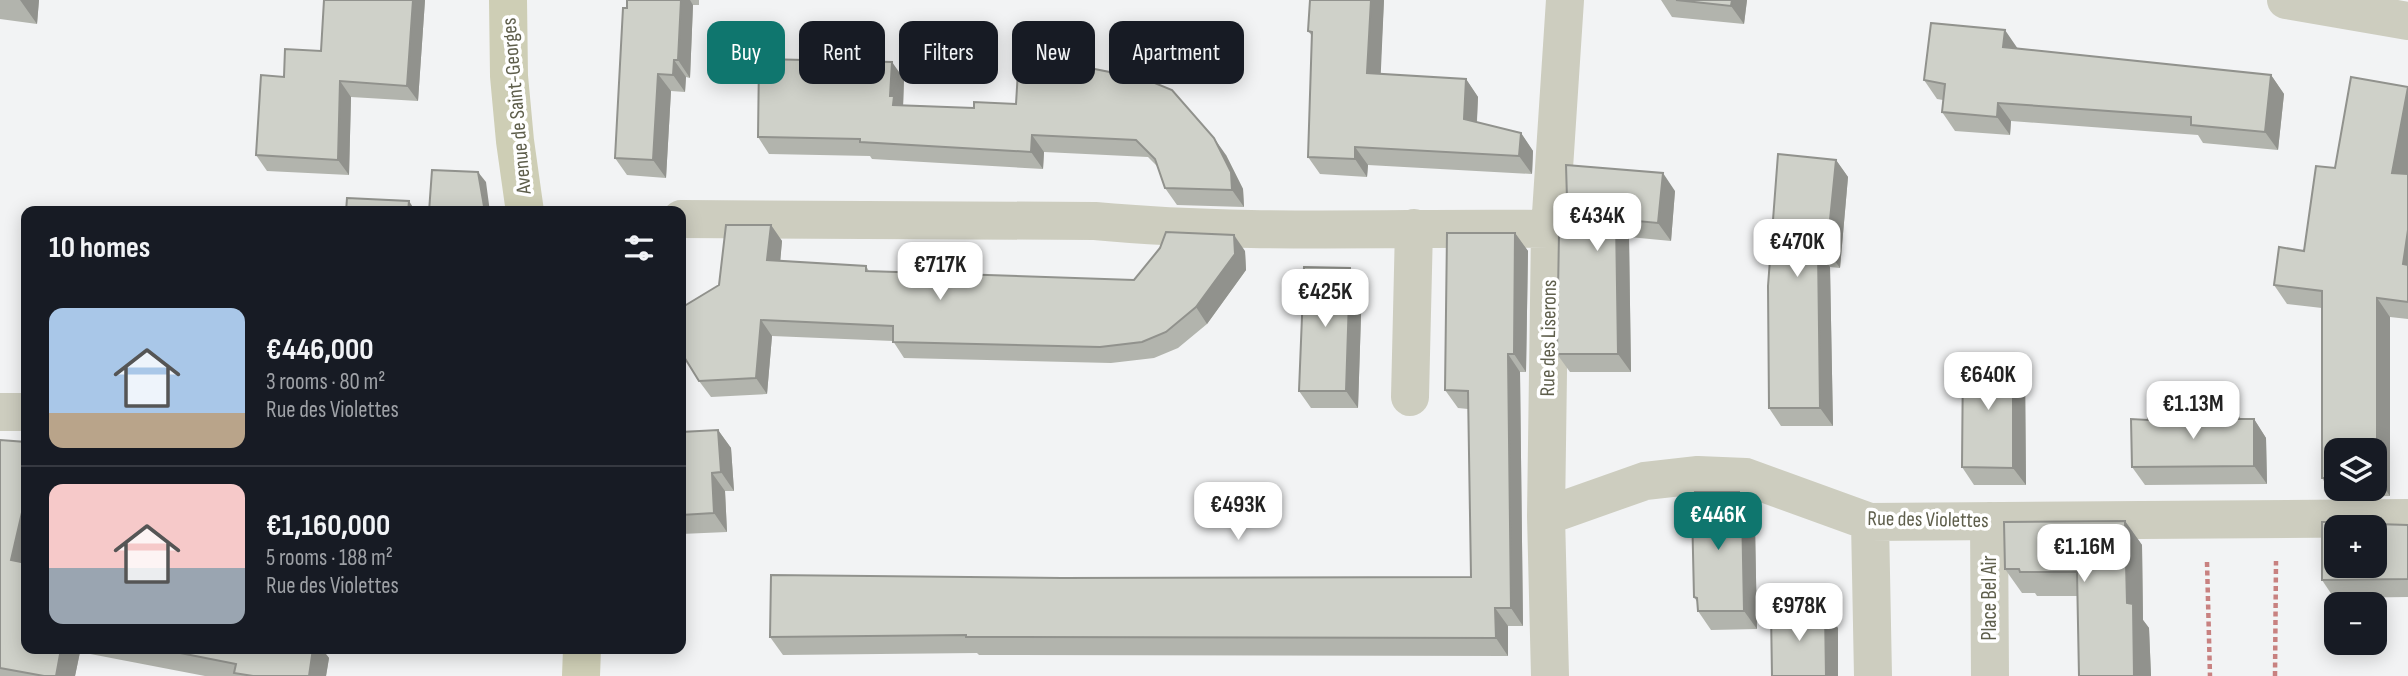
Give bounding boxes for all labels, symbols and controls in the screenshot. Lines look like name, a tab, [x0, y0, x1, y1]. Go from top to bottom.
street label: Avenue de Saint-Georges	[496, 17, 537, 196]
chip: Buy	[707, 21, 785, 84]
chip: Rent	[799, 21, 885, 84]
chip: Filters	[899, 21, 998, 84]
chip: New	[1012, 21, 1095, 84]
chip: Apartment	[1109, 21, 1244, 84]
pin: €434K	[1548, 194, 1646, 253]
text: €434K	[1569, 202, 1625, 230]
pin: €470K	[1748, 219, 1846, 279]
text: €470K	[1769, 228, 1825, 256]
icon: filters	[620, 229, 658, 267]
text: 10 homes	[49, 230, 150, 266]
pin: €717K	[891, 243, 989, 302]
text: €717K	[914, 251, 966, 279]
pin: €425K	[1276, 270, 1374, 329]
text: €425K	[1298, 278, 1352, 306]
street label: Rue des Liserons	[1535, 279, 1562, 397]
text: €446,000	[266, 332, 374, 368]
icon: home	[105, 336, 189, 420]
pin: €640K	[1939, 352, 2037, 412]
text: €640K	[1960, 361, 2016, 389]
text: 3 rooms · 80 m²	[266, 368, 385, 396]
pin: €1.13M	[2136, 382, 2250, 441]
text: €1.13M	[2163, 390, 2223, 418]
text: Rue des Violettes	[266, 396, 399, 424]
map controls	[2324, 438, 2387, 655]
button: layers	[2324, 438, 2387, 501]
pin: €493K	[1189, 482, 1287, 542]
text: €493K	[1210, 491, 1266, 519]
pin: €446K	[1669, 492, 1767, 552]
text: €446K	[1690, 501, 1746, 529]
street label: Rue des Violettes	[1867, 506, 1989, 533]
text: €1,160,000	[266, 508, 390, 544]
icon: home	[105, 512, 189, 596]
button: +	[2324, 515, 2387, 578]
pin: €1.16M	[2027, 524, 2141, 584]
text: €1.16M	[2053, 533, 2115, 561]
text: 5 rooms · 188 m²	[266, 544, 393, 572]
street label: Place Bel Air	[1977, 556, 2002, 640]
text: Rue des Violettes	[266, 572, 399, 600]
pin: €978K	[1750, 584, 1848, 643]
text: €978K	[1772, 592, 1826, 620]
button: −	[2324, 592, 2387, 655]

